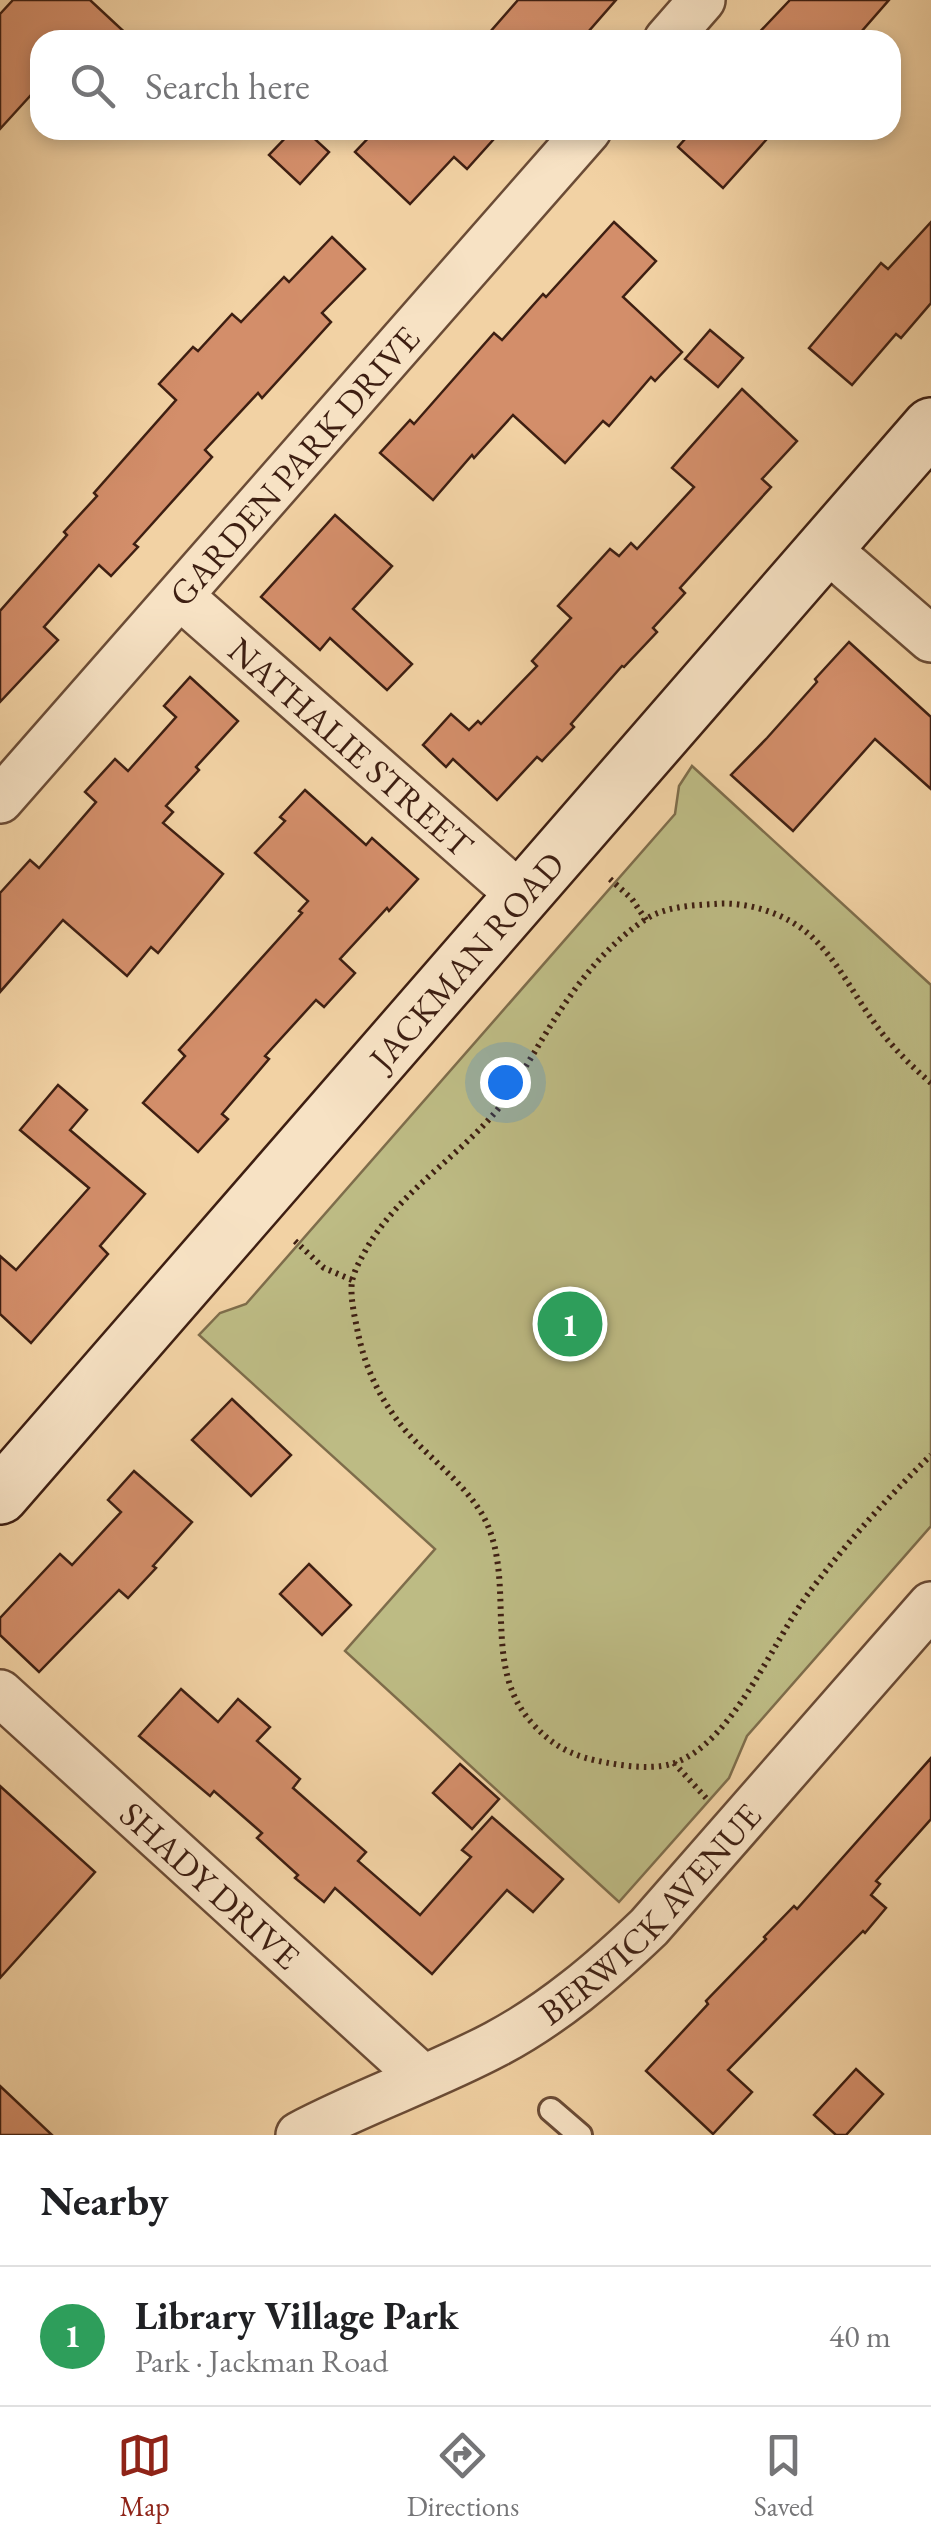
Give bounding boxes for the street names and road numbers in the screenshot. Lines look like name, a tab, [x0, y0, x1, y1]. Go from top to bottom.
street label: GARDEN PARK DRIVE	[158, 316, 429, 615]
street label: NATHALIE STREET	[219, 627, 483, 867]
street label: JACKMAN ROAD	[357, 842, 573, 1081]
street label: SHADY DRIVE	[111, 1791, 310, 1978]
street label: BERWICK AVENUE	[530, 1793, 770, 2034]

